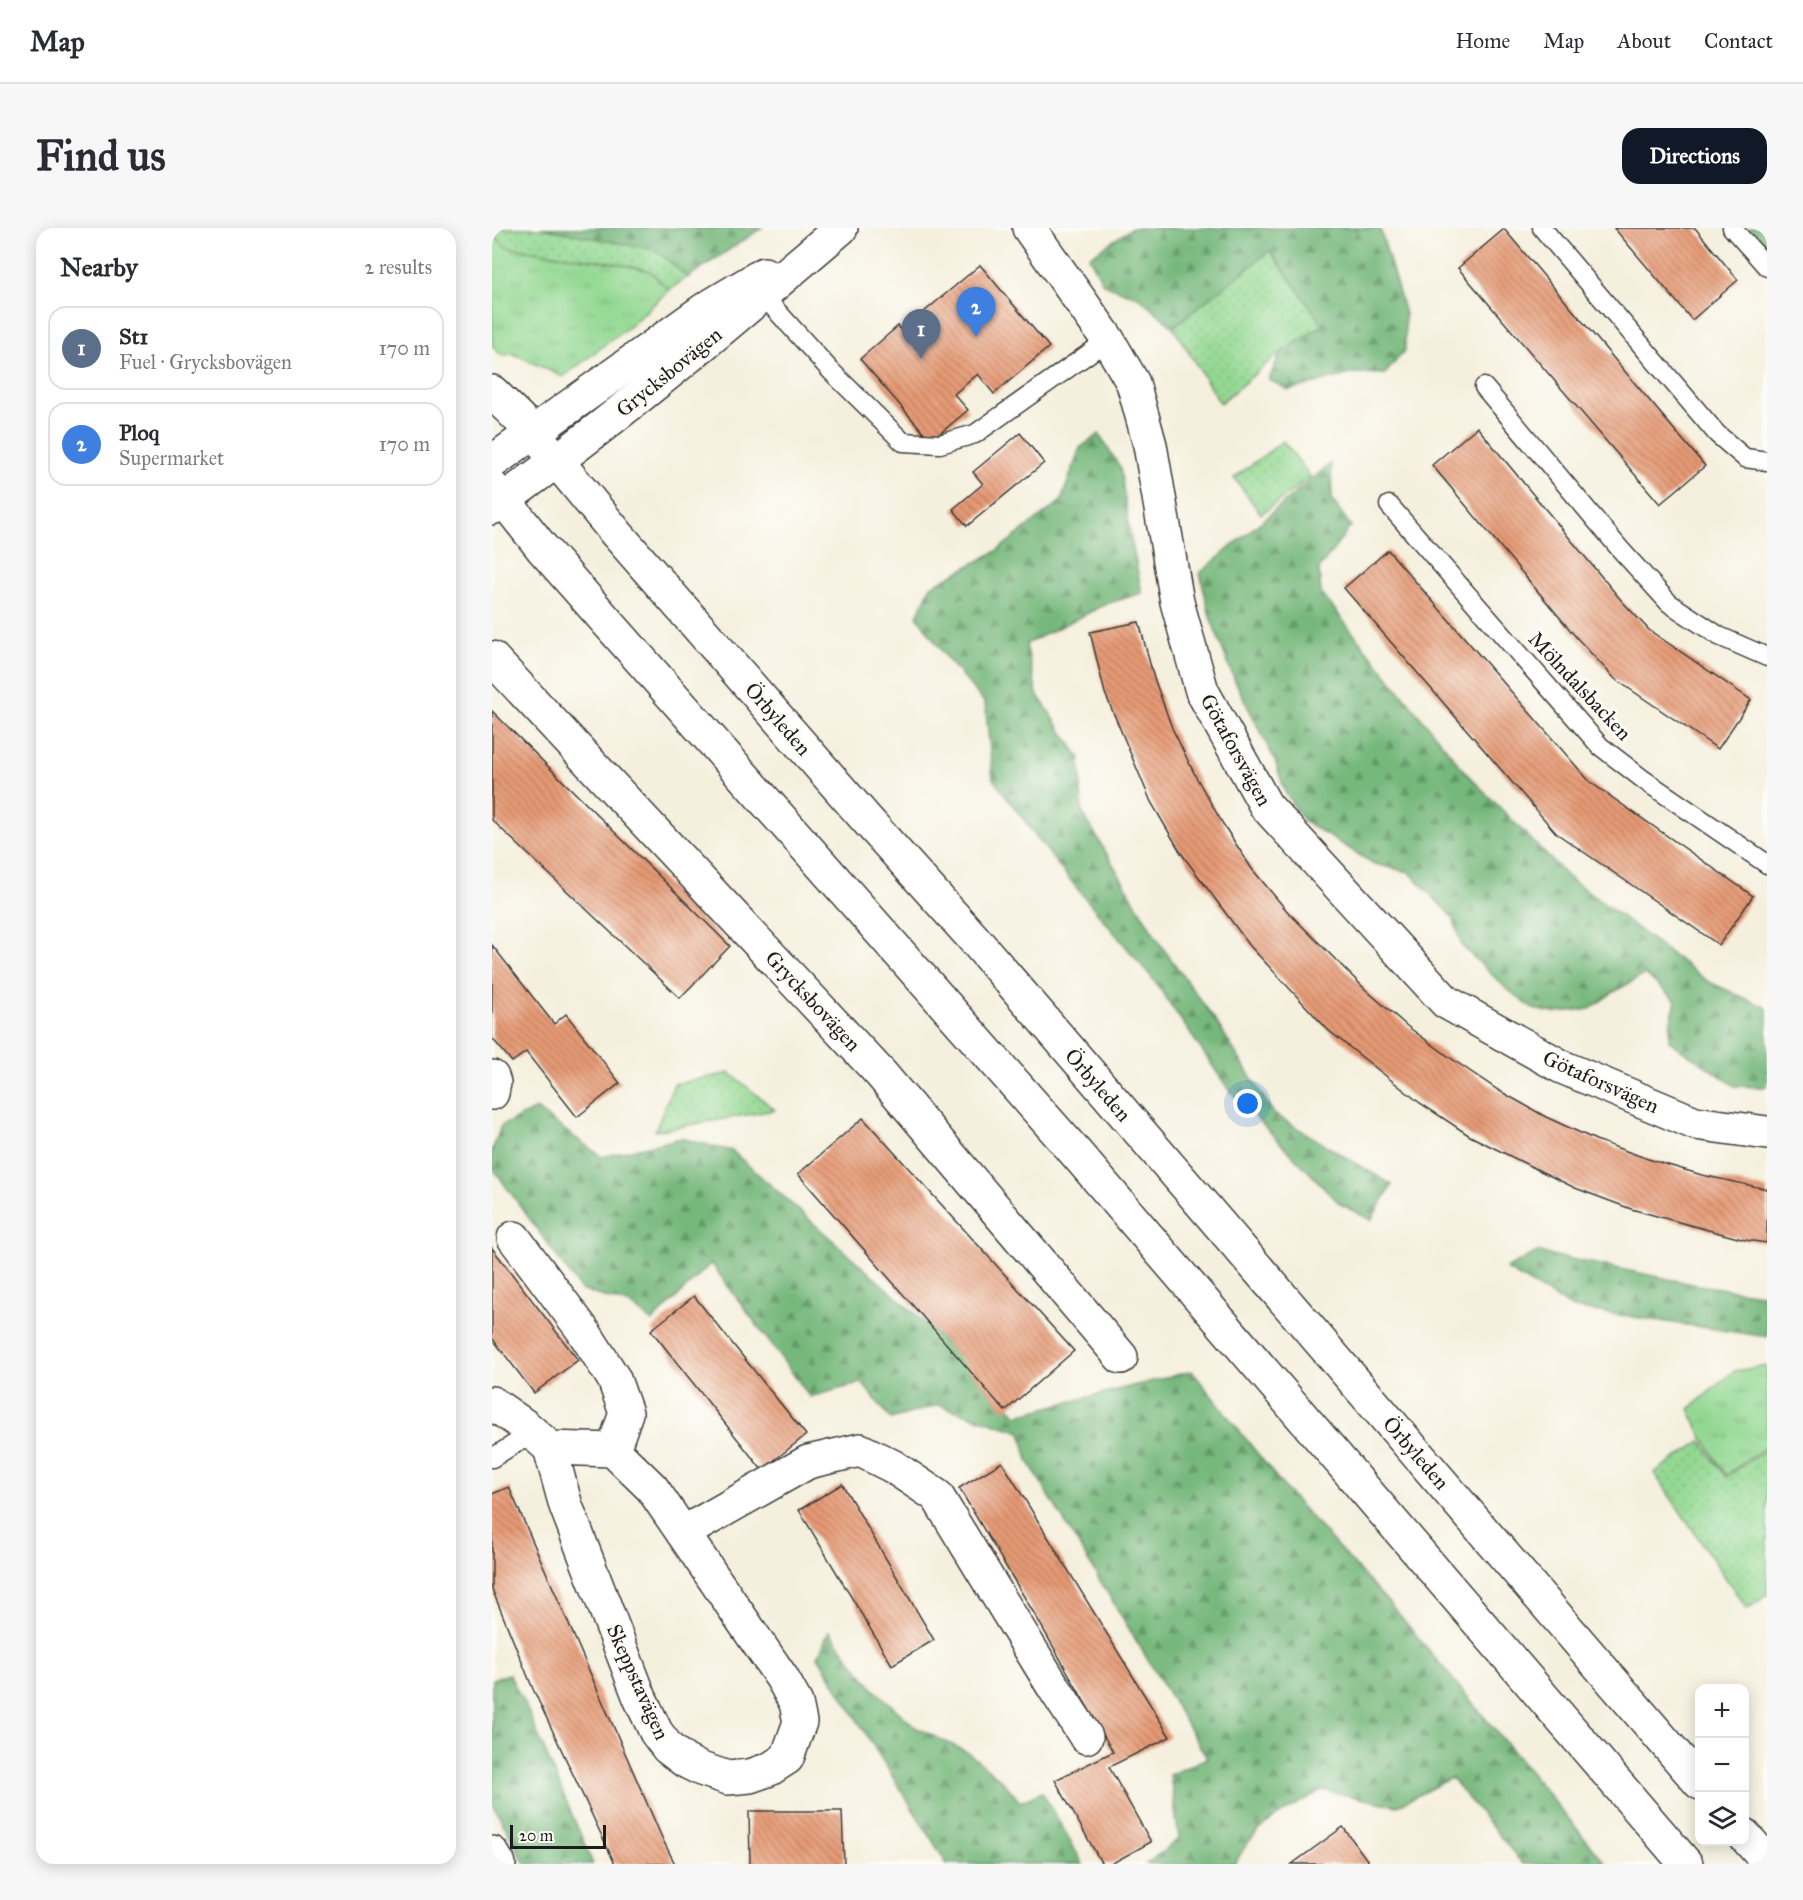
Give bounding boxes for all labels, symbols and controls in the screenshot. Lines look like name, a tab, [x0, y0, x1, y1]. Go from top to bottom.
text: Map	[30, 24, 85, 59]
text: Home	[1455, 28, 1510, 54]
text: Map	[1543, 28, 1584, 54]
text: About	[1617, 28, 1671, 54]
text: Contact	[1704, 28, 1773, 54]
button: Directions	[1622, 128, 1767, 184]
text: Find us	[36, 130, 166, 182]
text: Nearby	[60, 251, 138, 283]
text: 2 results	[364, 255, 432, 279]
pin: 2	[956, 288, 996, 337]
pin: 1	[902, 310, 940, 359]
street label: Grycksbovägen	[611, 321, 727, 423]
text: St1	[119, 323, 148, 350]
text: 1	[78, 336, 85, 360]
text: 170 m	[379, 336, 430, 360]
text: Fuel · Grycksbovägen	[119, 350, 292, 374]
text: Ploq	[119, 419, 159, 446]
text: 2	[77, 432, 86, 456]
text: 170 m	[379, 432, 430, 456]
text: Supermarket	[119, 446, 224, 470]
street label: Mölndalsbacken	[1523, 626, 1637, 746]
street label: Örbyleden	[739, 677, 817, 761]
street label: Götaforsvägen	[1194, 689, 1278, 811]
street label: Grycksbovägen	[760, 945, 866, 1057]
street label: Örbyleden	[1059, 1043, 1137, 1127]
street label: Götaforsvägen	[1539, 1045, 1663, 1119]
your location	[1233, 1089, 1262, 1118]
street label: Örbyleden	[1377, 1411, 1455, 1495]
street label: Skeppstavägen	[601, 1620, 675, 1744]
map controls	[1695, 1684, 1749, 1846]
button: +	[1695, 1684, 1749, 1738]
button: −	[1695, 1738, 1749, 1792]
button: layers	[1695, 1792, 1749, 1846]
scale bar	[510, 1822, 606, 1850]
text: 20 m	[519, 1826, 553, 1845]

